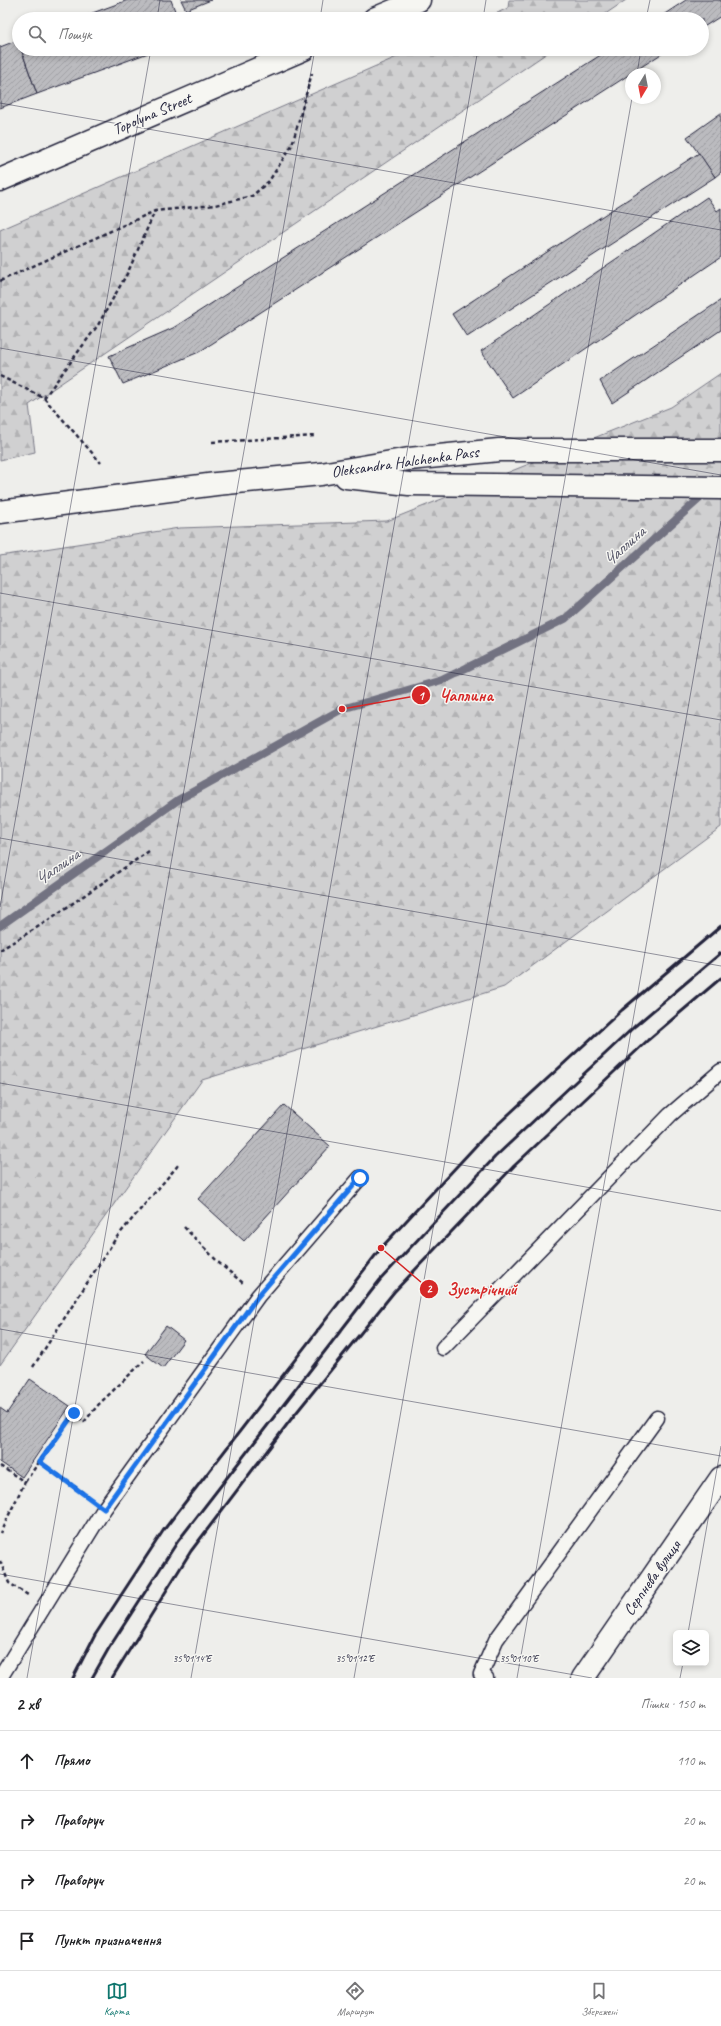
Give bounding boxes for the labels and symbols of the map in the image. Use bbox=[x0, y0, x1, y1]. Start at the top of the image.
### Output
north arrow bbox=[625, 68, 661, 104]
street label: Topolyna Street bbox=[110, 88, 196, 140]
street label: Oleksandra Halchenka Pass bbox=[330, 442, 481, 482]
water label: Чаплина bbox=[599, 520, 651, 570]
callout: Чаплина bbox=[411, 681, 501, 710]
text: Чаплина bbox=[439, 685, 495, 706]
text: 1 bbox=[418, 688, 425, 704]
water label: Чаплина bbox=[31, 843, 85, 890]
route start bbox=[351, 1169, 369, 1187]
callout: Зустрічний bbox=[419, 1274, 525, 1303]
text: Зустрічний bbox=[447, 1279, 519, 1300]
text: 2 bbox=[426, 1281, 433, 1297]
route end bbox=[65, 1404, 83, 1422]
street label: Серпнева вулиця bbox=[619, 1535, 686, 1619]
text: 35°01'14"E bbox=[173, 1652, 213, 1665]
text: 35°01'12"E bbox=[336, 1652, 376, 1665]
text: 35°01'10"E bbox=[500, 1652, 540, 1665]

